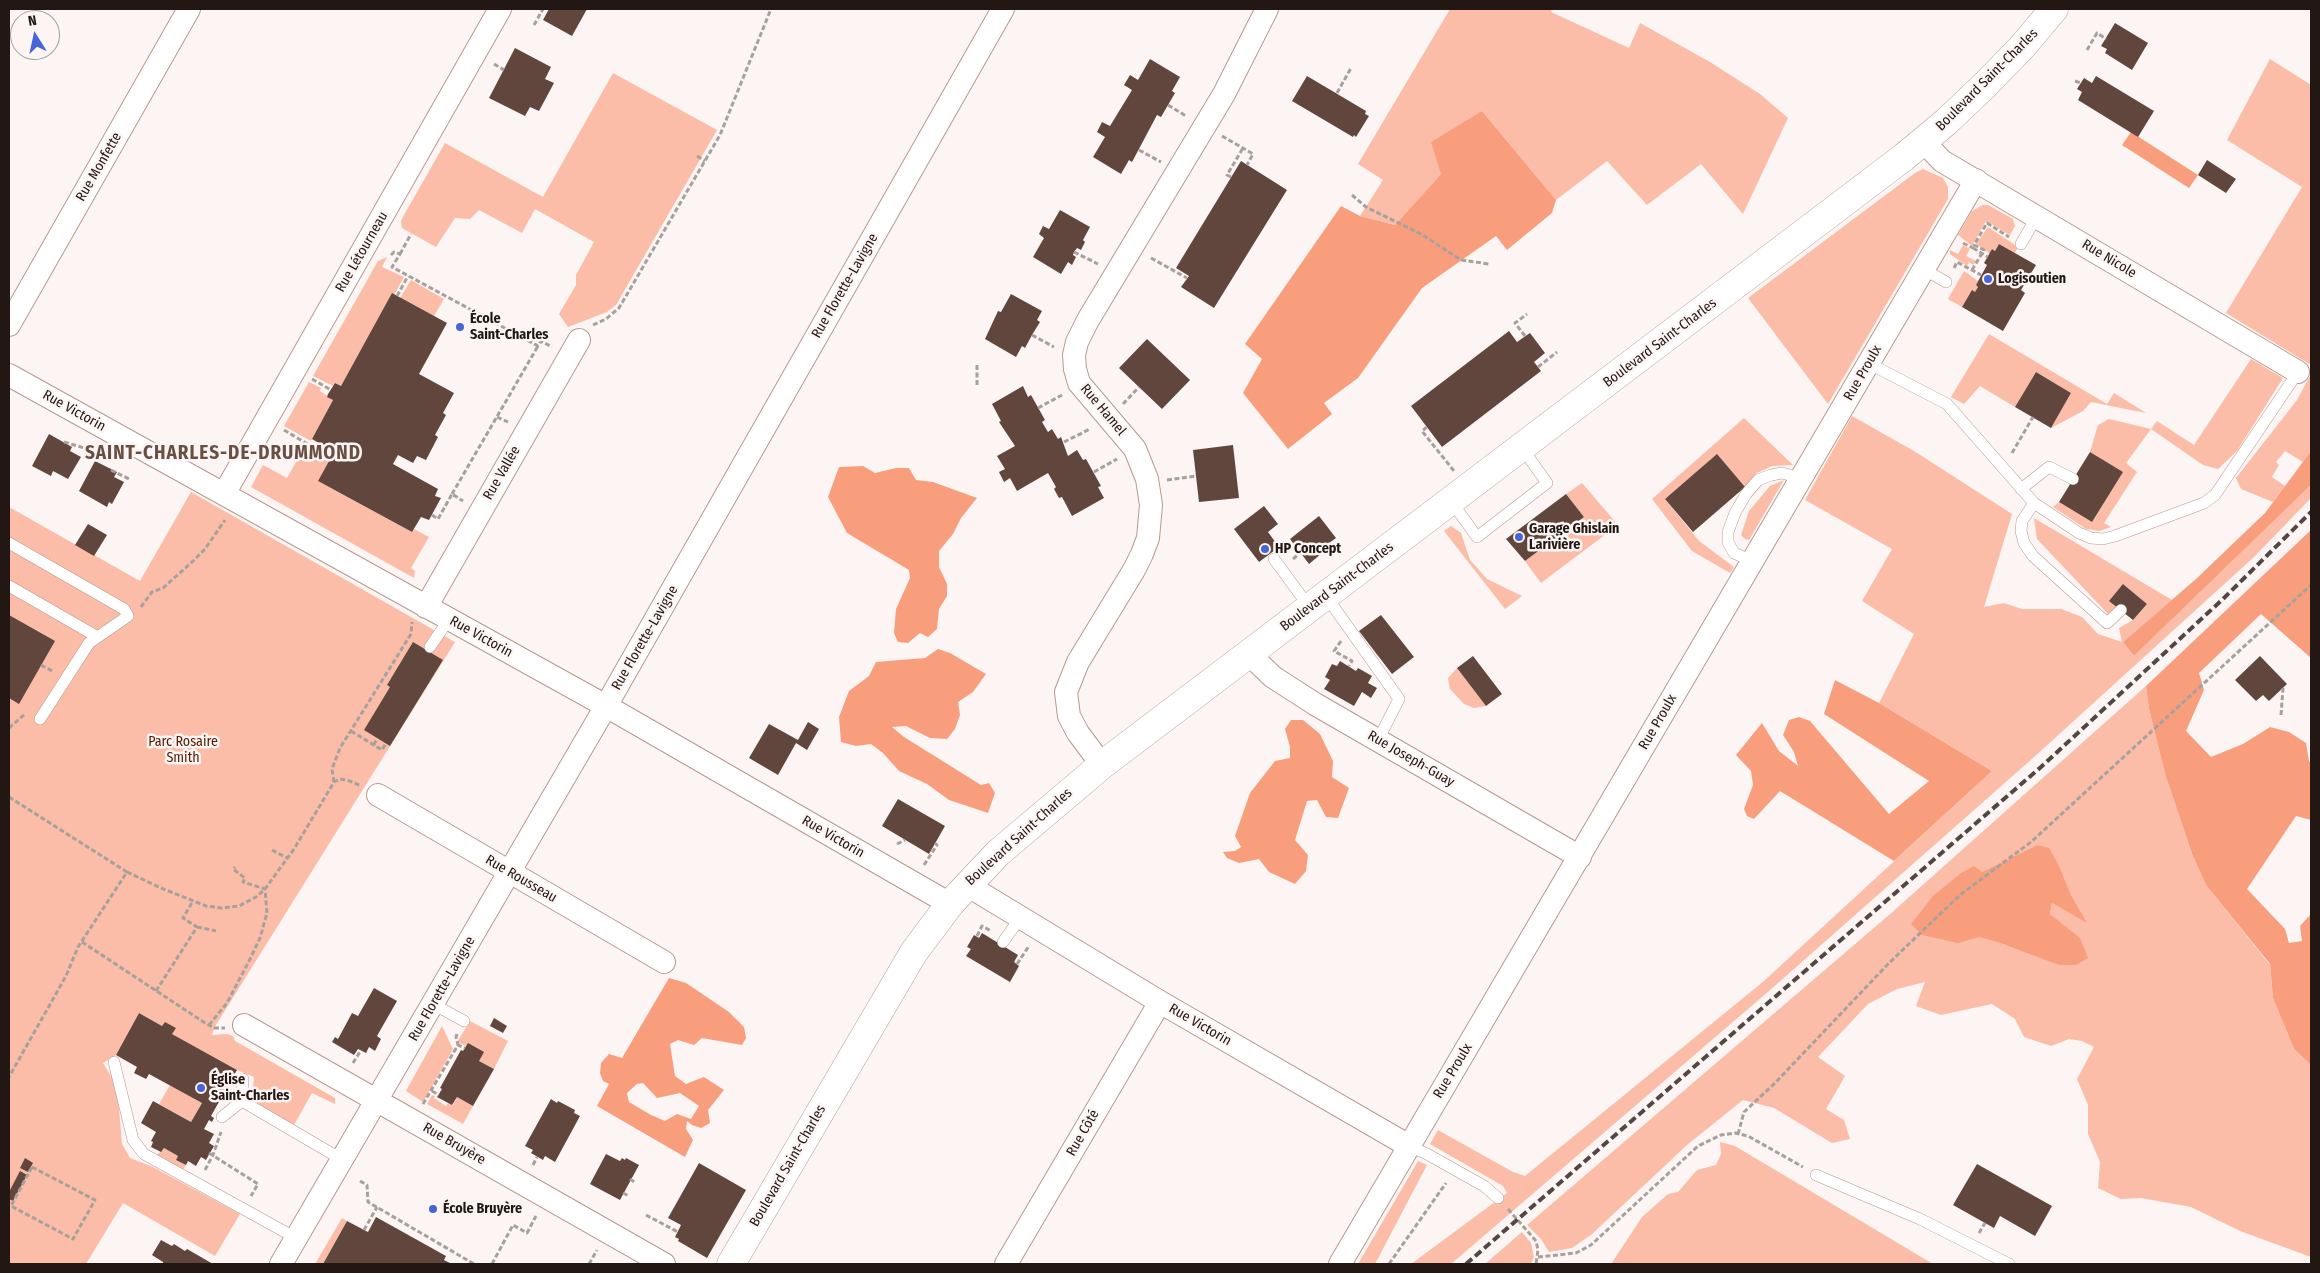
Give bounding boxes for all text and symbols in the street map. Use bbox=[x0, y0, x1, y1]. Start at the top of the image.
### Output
north arrow bbox=[10, 10, 60, 60]
text: N bbox=[27, 12, 38, 30]
street label: Boulevard Saint-Charles bbox=[1932, 25, 2042, 135]
street label: Rue Monfette bbox=[73, 130, 125, 204]
street label: Rue Létourneau bbox=[332, 209, 392, 295]
street label: Rue Florette-Lavigne bbox=[808, 231, 882, 341]
street label: Rue Nicole bbox=[2079, 236, 2139, 282]
place label: Logisoutien bbox=[1998, 271, 2066, 287]
marker: Logisoutien bbox=[1982, 273, 1994, 285]
street label: Boulevard Saint-Charles bbox=[1600, 295, 1720, 391]
place label: École Saint-Charles bbox=[470, 311, 548, 344]
marker: École Saint-Charles bbox=[454, 321, 466, 333]
street label: Rue Proulx bbox=[1840, 342, 1886, 404]
street label: Rue Hamel bbox=[1077, 381, 1129, 439]
street label: Rue Victorin bbox=[40, 387, 108, 435]
district label: SAINT-CHARLES-DE-DRUMMOND bbox=[82, 443, 364, 465]
street label: Rue Vallée bbox=[480, 443, 524, 503]
place label: Garage Ghislain Larivière bbox=[1529, 521, 1619, 554]
marker: Garage Ghislain Larivière bbox=[1513, 531, 1525, 543]
street label: Boulevard Saint-Charles bbox=[1277, 539, 1397, 635]
place label: HP Concept bbox=[1275, 541, 1341, 557]
marker: HP Concept bbox=[1259, 543, 1271, 555]
street label: Rue Florette-Lavigne bbox=[608, 583, 682, 693]
street label: Rue Victorin bbox=[447, 613, 515, 661]
street label: Rue Proulx bbox=[1635, 691, 1681, 753]
street label: Rue Joseph-Guay bbox=[1365, 727, 1457, 791]
park label: Parc Rosaire Smith bbox=[148, 734, 218, 766]
street label: Boulevard Saint-Charles bbox=[962, 785, 1076, 889]
street label: Rue Victorin bbox=[799, 812, 867, 862]
street label: Rue Rousseau bbox=[482, 852, 560, 906]
street label: Rue Florette-Lavigne bbox=[405, 934, 479, 1044]
street label: Rue Victorin bbox=[1166, 1000, 1234, 1050]
street label: Rue Proulx bbox=[1430, 1040, 1476, 1102]
place label: Église Saint-Charles bbox=[211, 1072, 289, 1104]
marker: Église Saint-Charles bbox=[195, 1082, 207, 1094]
street label: Boulevard Saint-Charles bbox=[746, 1102, 830, 1230]
street label: Rue Côté bbox=[1063, 1107, 1103, 1159]
street label: Rue Bruyère bbox=[420, 1119, 488, 1169]
place label: École Bruyère bbox=[443, 1201, 522, 1217]
marker: École Bruyère bbox=[427, 1203, 439, 1215]

